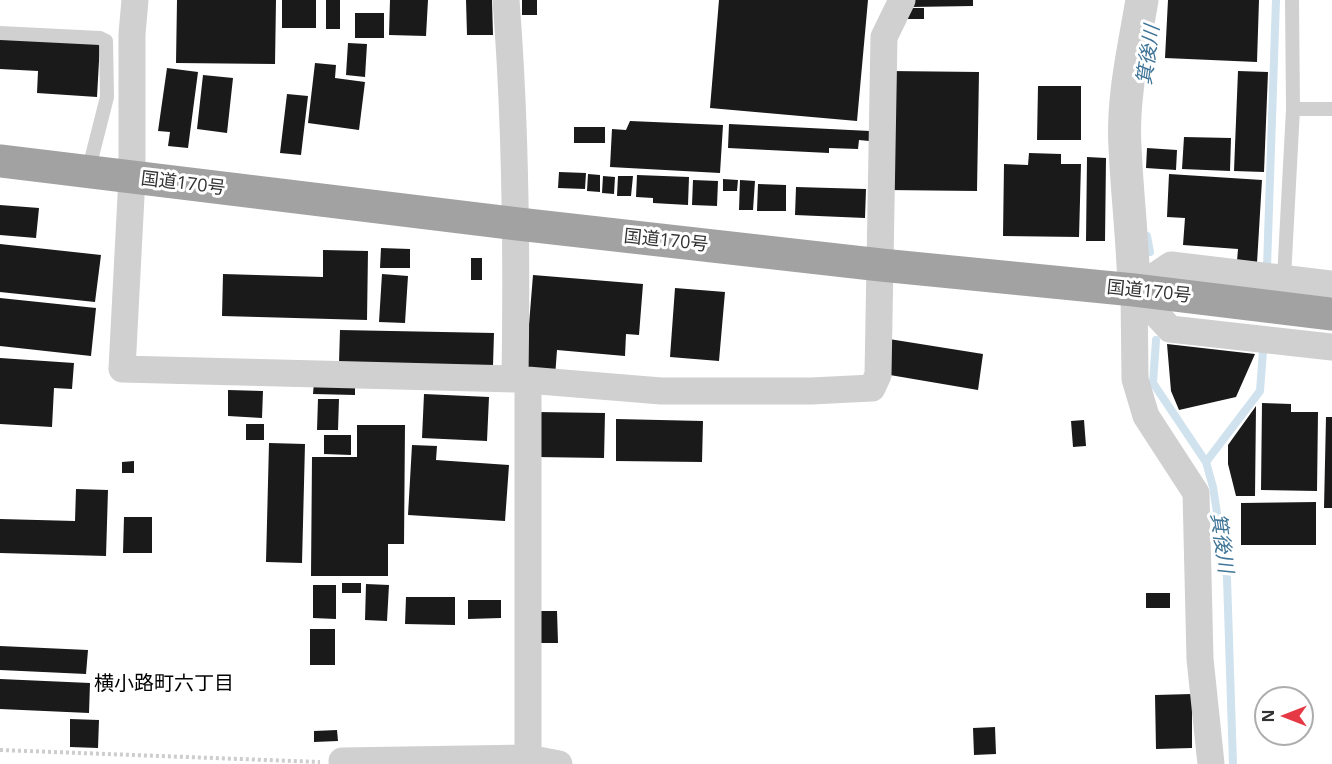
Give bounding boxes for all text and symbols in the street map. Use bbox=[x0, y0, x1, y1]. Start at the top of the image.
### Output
water label: 箕後川 bbox=[1133, 24, 1165, 86]
street label: 国道170号 bbox=[140, 168, 226, 200]
street label: 国道170号 bbox=[623, 226, 709, 256]
street label: 国道170号 bbox=[1106, 277, 1192, 307]
water label: 箕後川 bbox=[1205, 512, 1237, 574]
district label: 横小路町六丁目 bbox=[94, 672, 234, 696]
north arrow bbox=[1254, 686, 1314, 746]
text: N bbox=[1257, 710, 1279, 723]

